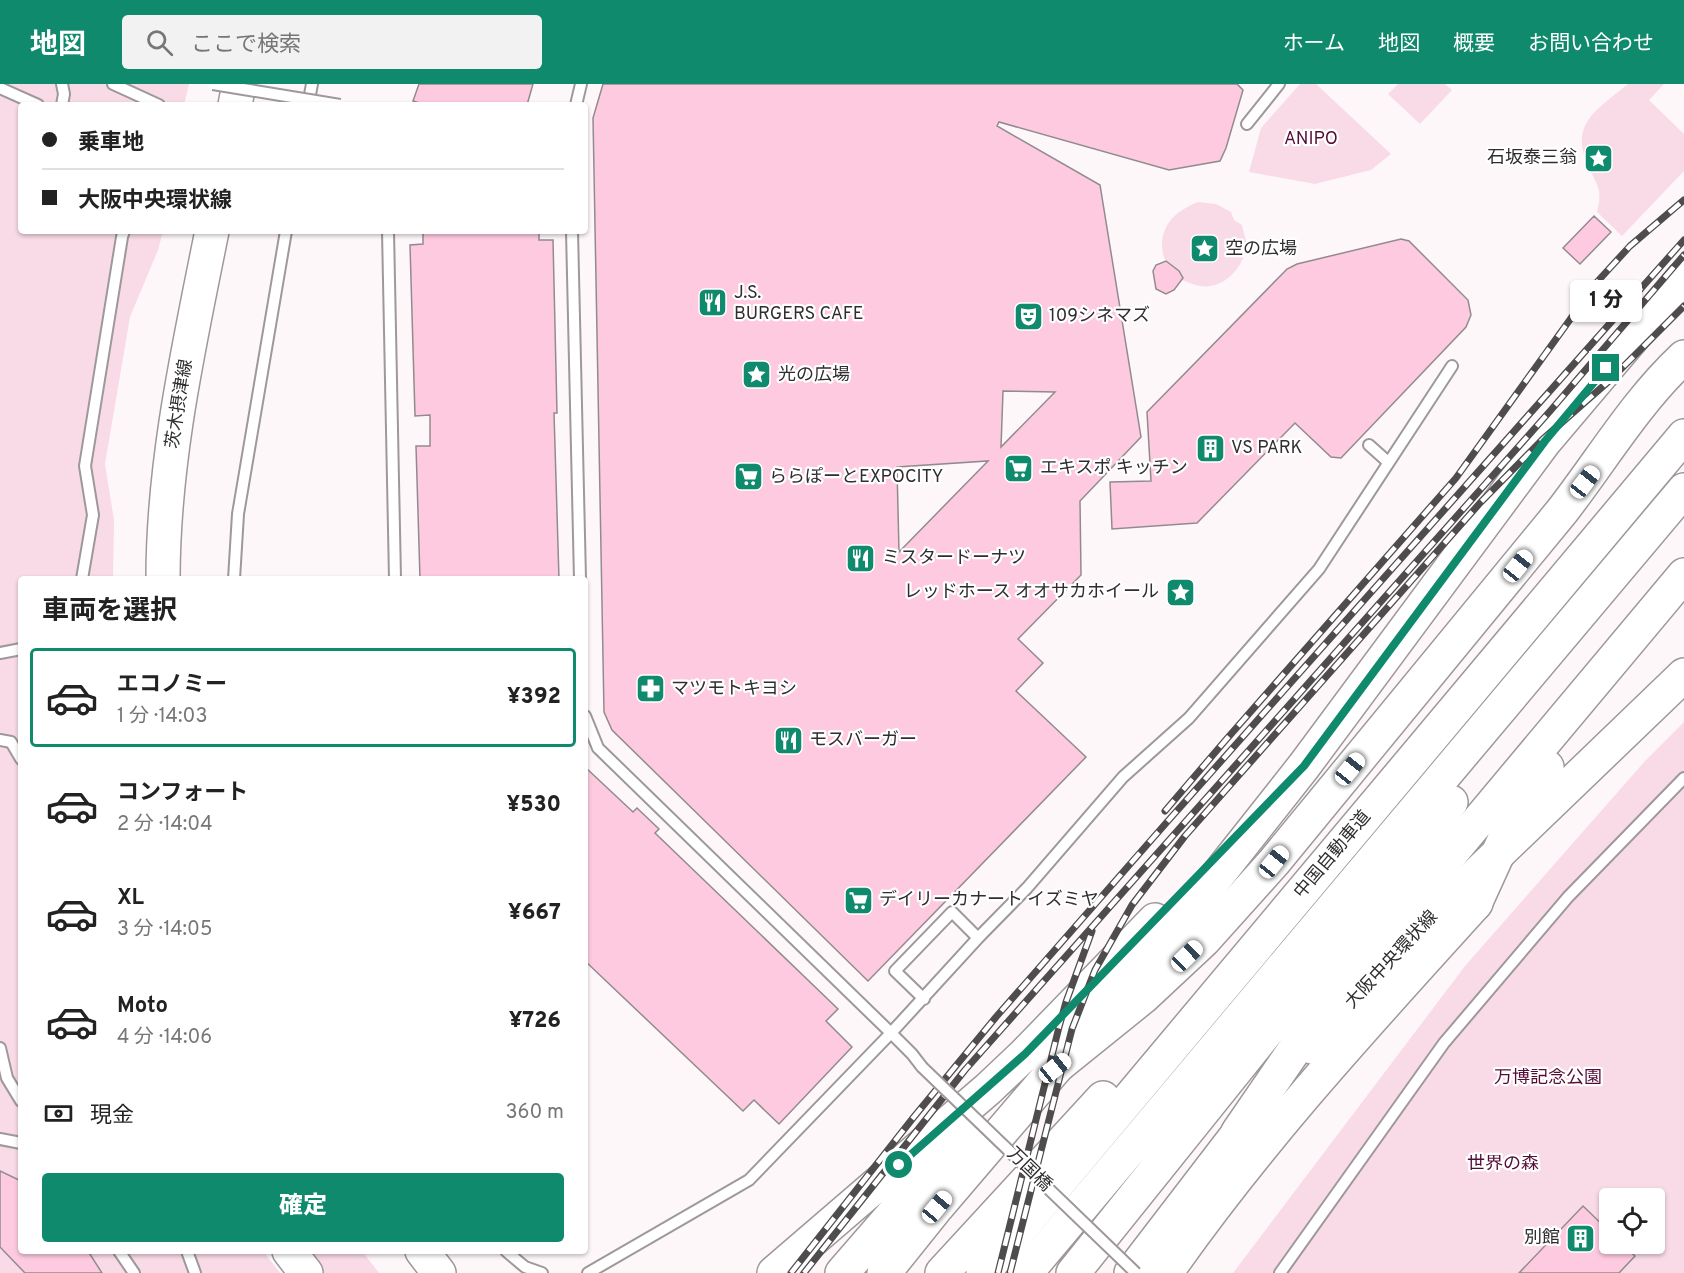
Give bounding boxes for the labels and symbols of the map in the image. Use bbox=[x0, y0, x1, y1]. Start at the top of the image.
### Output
park label: ANIPO bbox=[1284, 128, 1338, 151]
place icon: 石坂泰三翁 bbox=[1582, 142, 1614, 174]
place label: 石坂泰三翁 bbox=[1487, 147, 1577, 170]
place icon: 空の広場 bbox=[1188, 233, 1220, 265]
place label: 空の広場 bbox=[1225, 238, 1297, 261]
callout: 1 分 bbox=[1570, 281, 1642, 323]
place label: J.S. BURGERS CAFE bbox=[734, 282, 864, 326]
restaurant icon: J.S. BURGERS CAFE bbox=[697, 287, 729, 319]
theatre icon: 109シネマズ bbox=[1012, 300, 1044, 332]
place label: 109シネマズ bbox=[1049, 305, 1150, 328]
route end bbox=[1592, 354, 1619, 381]
street label: 茨木摂津線 bbox=[162, 358, 198, 450]
place icon: 光の広場 bbox=[741, 359, 773, 391]
place label: 光の広場 bbox=[778, 364, 850, 387]
building icon: VS PARK bbox=[1194, 432, 1226, 464]
place label: VS PARK bbox=[1231, 437, 1303, 460]
supermarket icon: エキスポ キッチン bbox=[1003, 452, 1035, 484]
place label: エキスポ キッチン bbox=[1040, 457, 1188, 480]
supermarket icon: ららぽーとEXPOCITY bbox=[732, 461, 764, 493]
car bbox=[1567, 462, 1603, 502]
place label: ららぽーとEXPOCITY bbox=[769, 466, 943, 489]
restaurant icon: ミスタードーナツ bbox=[845, 542, 877, 574]
car bbox=[1500, 546, 1536, 586]
place label: ミスタードーナツ bbox=[882, 547, 1026, 570]
place icon: レッドホース オオサカホイール bbox=[1164, 576, 1196, 608]
place label: レッドホース オオサカホイール bbox=[904, 581, 1159, 604]
pharmacy icon: マツモトキヨシ bbox=[634, 673, 666, 705]
place label: マツモトキヨシ bbox=[671, 678, 797, 701]
restaurant icon: モスバーガー bbox=[772, 724, 804, 756]
place label: モスバーガー bbox=[809, 729, 917, 752]
car bbox=[1332, 749, 1368, 789]
street label: 中国自動車道 bbox=[1289, 806, 1377, 904]
car bbox=[1256, 842, 1292, 882]
supermarket icon: デイリーカナート イズミヤ bbox=[842, 884, 874, 916]
place label: デイリーカナート イズミヤ bbox=[879, 889, 1099, 912]
street label: 大阪中央環状線 bbox=[1341, 906, 1443, 1014]
car bbox=[1168, 937, 1206, 975]
car bbox=[1035, 1050, 1075, 1086]
park label: 万博記念公園 bbox=[1494, 1067, 1602, 1090]
street label: 万国橋 bbox=[1002, 1143, 1056, 1197]
route start bbox=[885, 1151, 912, 1178]
park label: 世界の森 bbox=[1467, 1153, 1539, 1176]
car bbox=[919, 1187, 955, 1227]
building icon: 別館 bbox=[1565, 1222, 1597, 1254]
place label: 別館 bbox=[1524, 1227, 1560, 1250]

